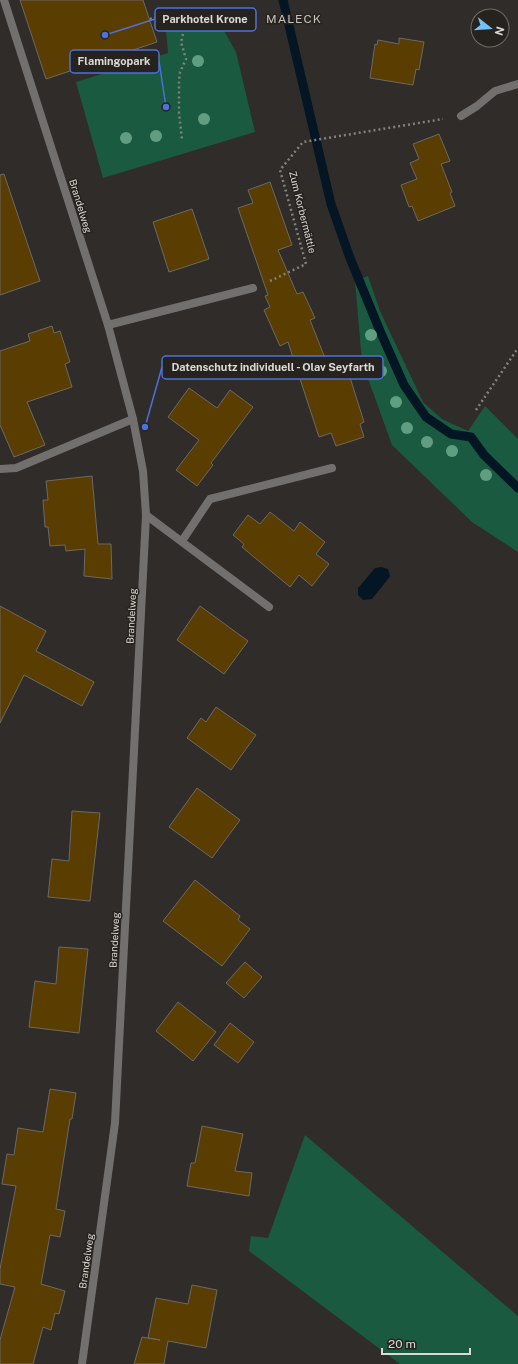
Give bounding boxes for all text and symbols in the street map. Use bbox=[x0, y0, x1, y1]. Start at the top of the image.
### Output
callout: Parkhotel Krone bbox=[155, 8, 256, 31]
north arrow bbox=[470, 8, 510, 48]
district label: MALECK bbox=[266, 12, 322, 26]
text: Parkhotel Krone bbox=[162, 13, 248, 25]
text: N bbox=[493, 25, 507, 37]
callout: Flamingopark bbox=[70, 50, 159, 73]
text: Flamingopark bbox=[78, 55, 151, 67]
street label: Zum Korbermättle bbox=[287, 170, 319, 255]
street label: Brandelweg bbox=[67, 178, 95, 234]
callout: Datenschutz individuell - Olav Seyfarth bbox=[162, 356, 383, 379]
text: Datenschutz individuell - Olav Seyfarth bbox=[171, 361, 375, 373]
street label: Brandelweg bbox=[124, 588, 138, 644]
street label: Brandelweg bbox=[107, 912, 121, 968]
street label: Brandelweg bbox=[76, 1233, 96, 1289]
scale bar bbox=[382, 1330, 470, 1356]
text: 20 m bbox=[388, 1337, 416, 1351]

